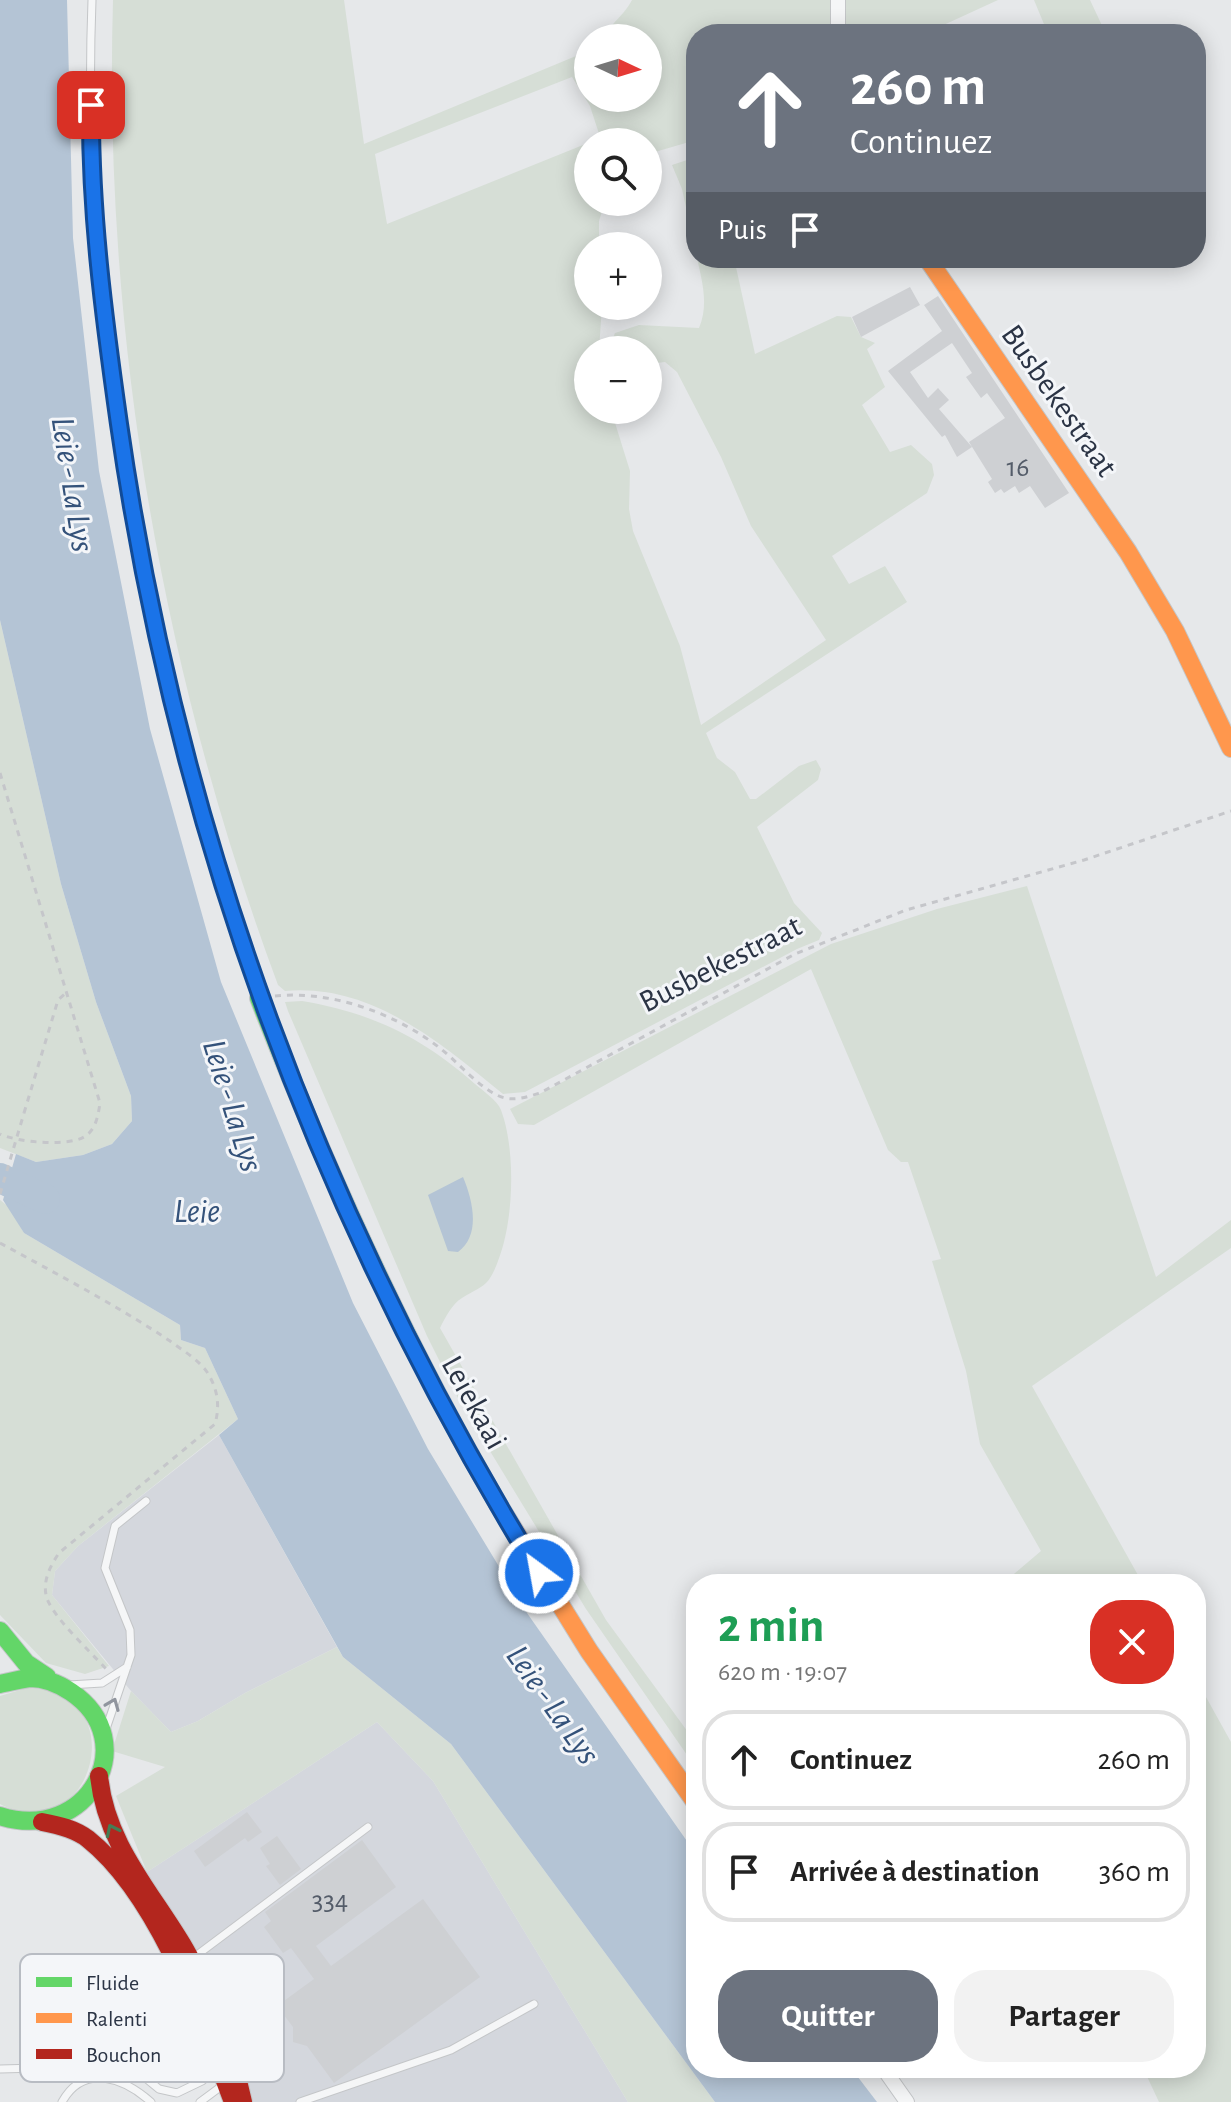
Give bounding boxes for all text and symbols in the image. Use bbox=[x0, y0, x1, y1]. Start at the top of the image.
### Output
north arrow bbox=[574, 24, 662, 112]
map controls bbox=[574, 24, 662, 424]
icon: ahead bbox=[718, 56, 822, 160]
text: 260 m bbox=[850, 59, 986, 115]
pin bbox=[57, 71, 125, 139]
icon: arrive bbox=[69, 83, 113, 127]
text: Continuez bbox=[850, 124, 992, 160]
button: search bbox=[574, 128, 662, 216]
icon: arrive bbox=[783, 208, 827, 252]
text: Puis bbox=[718, 215, 767, 245]
button: + bbox=[574, 232, 662, 320]
street label: Busbekestraat bbox=[995, 319, 1123, 482]
button: − bbox=[574, 336, 662, 424]
water label: Leie - La Lys bbox=[45, 414, 100, 554]
house number: 16 bbox=[1007, 454, 1029, 482]
street label: Busbekestraat bbox=[634, 909, 807, 1018]
water label: Leie - La Lys bbox=[196, 1036, 268, 1176]
water label: Leie bbox=[174, 1195, 220, 1229]
street label: Leiekaai bbox=[436, 1350, 513, 1455]
position arrow bbox=[497, 1531, 581, 1615]
button: close bbox=[1090, 1600, 1174, 1684]
text: 2 min bbox=[718, 1603, 825, 1651]
water label: Leie - La Lys bbox=[499, 1640, 605, 1771]
text: 620 m · 19:07 bbox=[718, 1659, 847, 1685]
one-way arrow bbox=[103, 1698, 120, 1712]
icon: ahead bbox=[722, 1738, 766, 1782]
text: Continuez bbox=[790, 1745, 912, 1775]
text: 260 m bbox=[1097, 1745, 1170, 1775]
one-way arrow bbox=[106, 1823, 121, 1838]
icon: arrive bbox=[722, 1850, 766, 1894]
text: Arrivée à destination bbox=[790, 1857, 1040, 1887]
text: 360 m bbox=[1099, 1857, 1170, 1887]
house number: 334 bbox=[312, 1887, 348, 1915]
legend bbox=[20, 1954, 284, 2082]
button: Quitter bbox=[718, 1970, 938, 2062]
button: Partager bbox=[954, 1970, 1174, 2062]
text: Fluide bbox=[86, 1972, 139, 1994]
text: Ralenti bbox=[86, 2008, 147, 2030]
text: Bouchon bbox=[86, 2044, 161, 2066]

